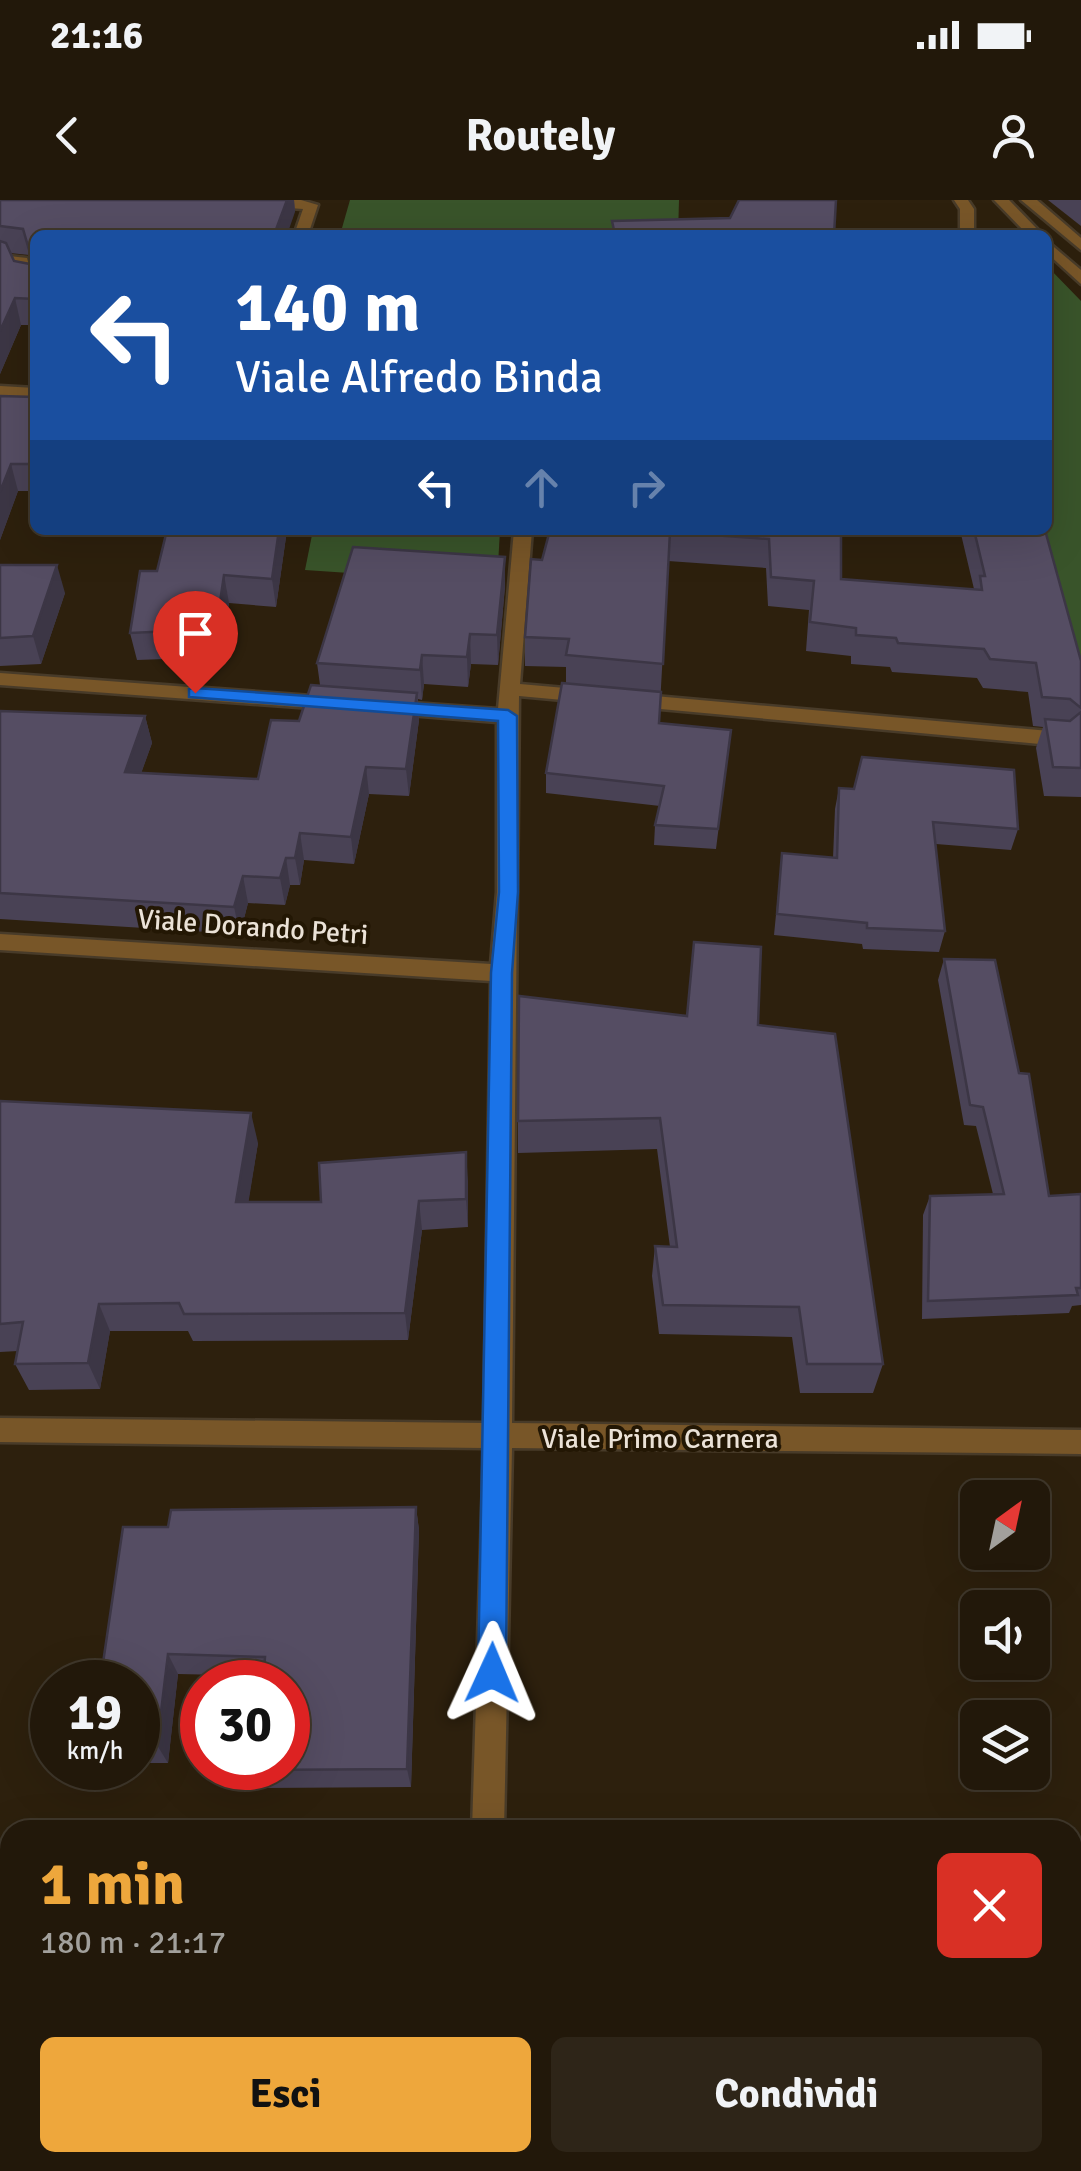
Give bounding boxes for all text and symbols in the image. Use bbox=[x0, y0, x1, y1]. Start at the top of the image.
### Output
text: 21:16 bbox=[50, 12, 143, 59]
icon: back bbox=[40, 108, 95, 163]
text: Routely bbox=[466, 108, 615, 163]
icon: person bbox=[986, 108, 1041, 163]
text: 140 m bbox=[235, 264, 420, 350]
icon: left bbox=[70, 270, 200, 400]
text: Viale Alfredo Binda bbox=[235, 350, 603, 405]
icon: left bbox=[409, 460, 464, 515]
icon: ahead bbox=[514, 460, 569, 515]
icon: right bbox=[619, 460, 674, 515]
pin bbox=[153, 591, 238, 694]
icon: arrive bbox=[168, 606, 223, 661]
street label: Viale Dorando Petri bbox=[137, 902, 369, 952]
street label: Viale Primo Carnera bbox=[541, 1422, 779, 1456]
north arrow bbox=[960, 1480, 1050, 1570]
map controls bbox=[960, 1480, 1050, 1790]
button: sound bbox=[960, 1590, 1050, 1680]
position arrow bbox=[440, 1621, 544, 1725]
speed limit sign: 30 bbox=[180, 1660, 310, 1790]
text: 19 bbox=[68, 1682, 122, 1744]
button: layers bbox=[960, 1700, 1050, 1790]
text: km/h bbox=[67, 1735, 123, 1766]
text: 1 min bbox=[40, 1848, 185, 1922]
button: close bbox=[937, 1853, 1042, 1958]
text: 180 m · 21:17 bbox=[40, 1923, 226, 1962]
button: Esci bbox=[40, 2037, 531, 2152]
button: Condividi bbox=[551, 2037, 1042, 2152]

